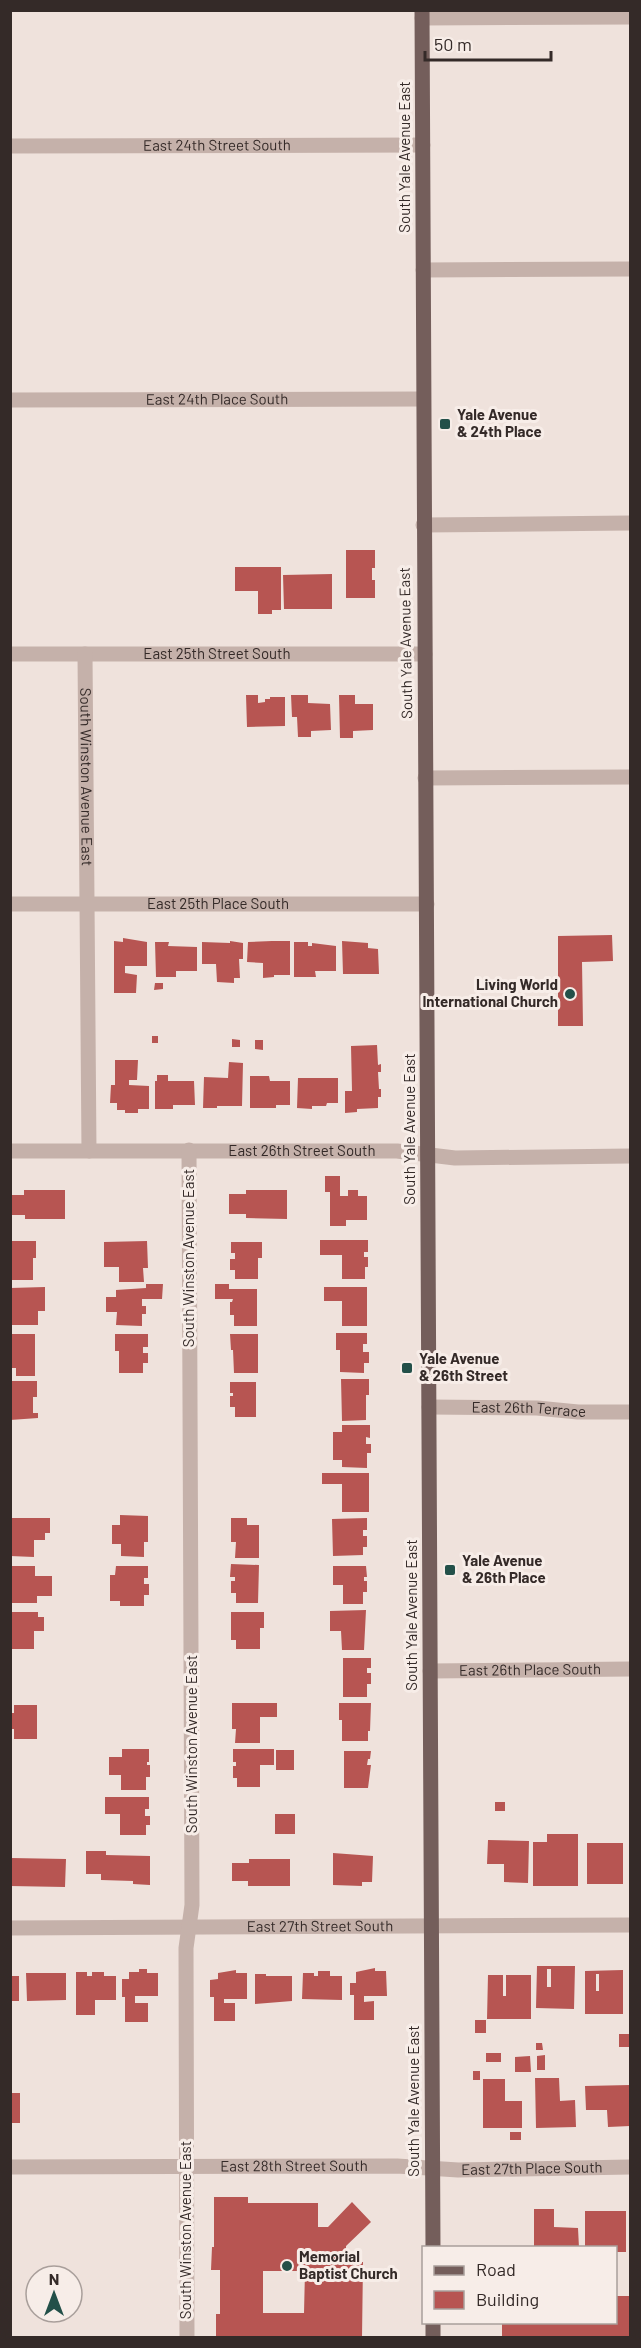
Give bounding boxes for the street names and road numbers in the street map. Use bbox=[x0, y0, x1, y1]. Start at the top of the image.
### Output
street label: South Yale Avenue East bbox=[395, 81, 413, 233]
street label: East 24th Street South bbox=[143, 135, 291, 154]
street label: East 24th Place South bbox=[146, 389, 288, 408]
street label: South Yale Avenue East bbox=[395, 567, 415, 719]
street label: East 25th Street South bbox=[143, 644, 291, 662]
street label: South Winston Avenue East bbox=[77, 688, 97, 866]
street label: East 25th Place South bbox=[147, 894, 289, 912]
street label: South Yale Avenue East bbox=[400, 1053, 418, 1205]
street label: East 26th Street South bbox=[228, 1141, 376, 1159]
street label: South Winston Avenue East bbox=[179, 1169, 197, 1347]
street label: East 26th Terrace bbox=[472, 1397, 586, 1420]
street label: South Yale Avenue East bbox=[402, 1539, 420, 1691]
street label: South Winston Avenue East bbox=[182, 1655, 200, 1833]
street label: East 26th Place South bbox=[459, 1659, 601, 1679]
street label: East 27th Street South bbox=[247, 1916, 393, 1935]
street label: South Yale Avenue East bbox=[404, 2025, 422, 2177]
street label: South Winston Avenue East bbox=[176, 2141, 194, 2319]
street label: East 28th Street South bbox=[220, 2156, 368, 2174]
street label: East 27th Place South bbox=[461, 2157, 603, 2178]

